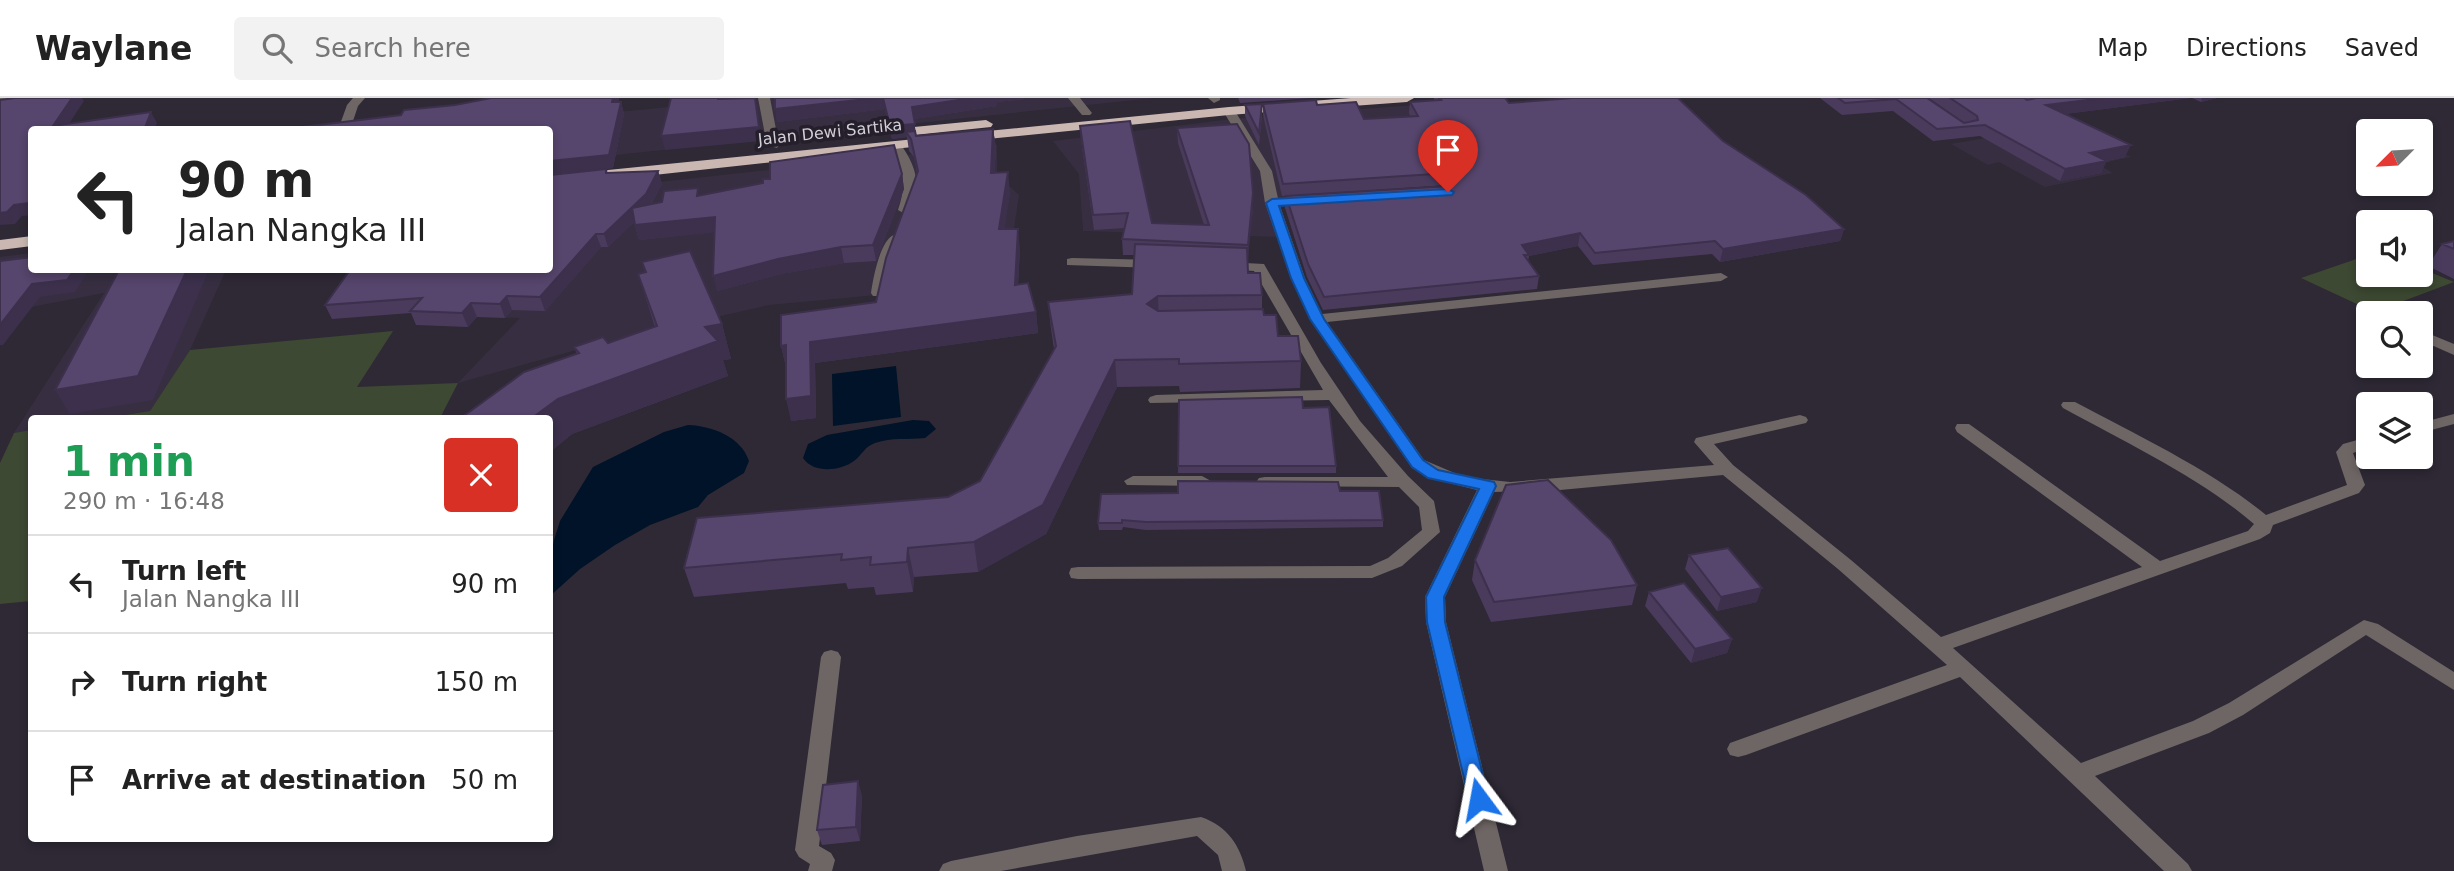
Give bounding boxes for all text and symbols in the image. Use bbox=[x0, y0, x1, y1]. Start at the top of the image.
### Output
search box bbox=[234, 17, 724, 80]
text: Waylane bbox=[35, 29, 192, 68]
icon: search bbox=[258, 29, 296, 67]
text: Search here bbox=[314, 33, 471, 63]
text: Map bbox=[2097, 34, 2148, 62]
text: Directions bbox=[2186, 34, 2307, 62]
text: Saved bbox=[2345, 34, 2419, 62]
street label: Jalan Dewi Sartika bbox=[756, 115, 903, 149]
north arrow bbox=[2356, 119, 2432, 196]
map controls bbox=[2356, 119, 2433, 469]
pin bbox=[1418, 120, 1478, 192]
icon: arrive bbox=[1429, 131, 1467, 169]
text: 90 m bbox=[178, 152, 314, 209]
icon: left bbox=[63, 154, 154, 245]
button: sound bbox=[2356, 210, 2433, 287]
text: Jalan Nangka III bbox=[178, 211, 426, 249]
button: search bbox=[2356, 301, 2433, 378]
button: layers bbox=[2356, 392, 2433, 469]
text: 1 min bbox=[63, 437, 195, 486]
button: close bbox=[444, 438, 518, 512]
text: 290 m · 16:48 bbox=[63, 488, 225, 514]
text: Turn left bbox=[122, 556, 246, 586]
icon: left bbox=[63, 565, 101, 603]
text: 90 m bbox=[451, 569, 518, 599]
text: Jalan Nangka III bbox=[122, 586, 300, 612]
icon: right bbox=[63, 663, 101, 701]
text: Turn right bbox=[122, 667, 267, 697]
text: 150 m bbox=[435, 667, 518, 697]
icon: arrive bbox=[63, 761, 101, 799]
position arrow bbox=[1442, 762, 1516, 836]
text: Arrive at destination bbox=[122, 765, 426, 795]
text: 50 m bbox=[451, 765, 518, 795]

